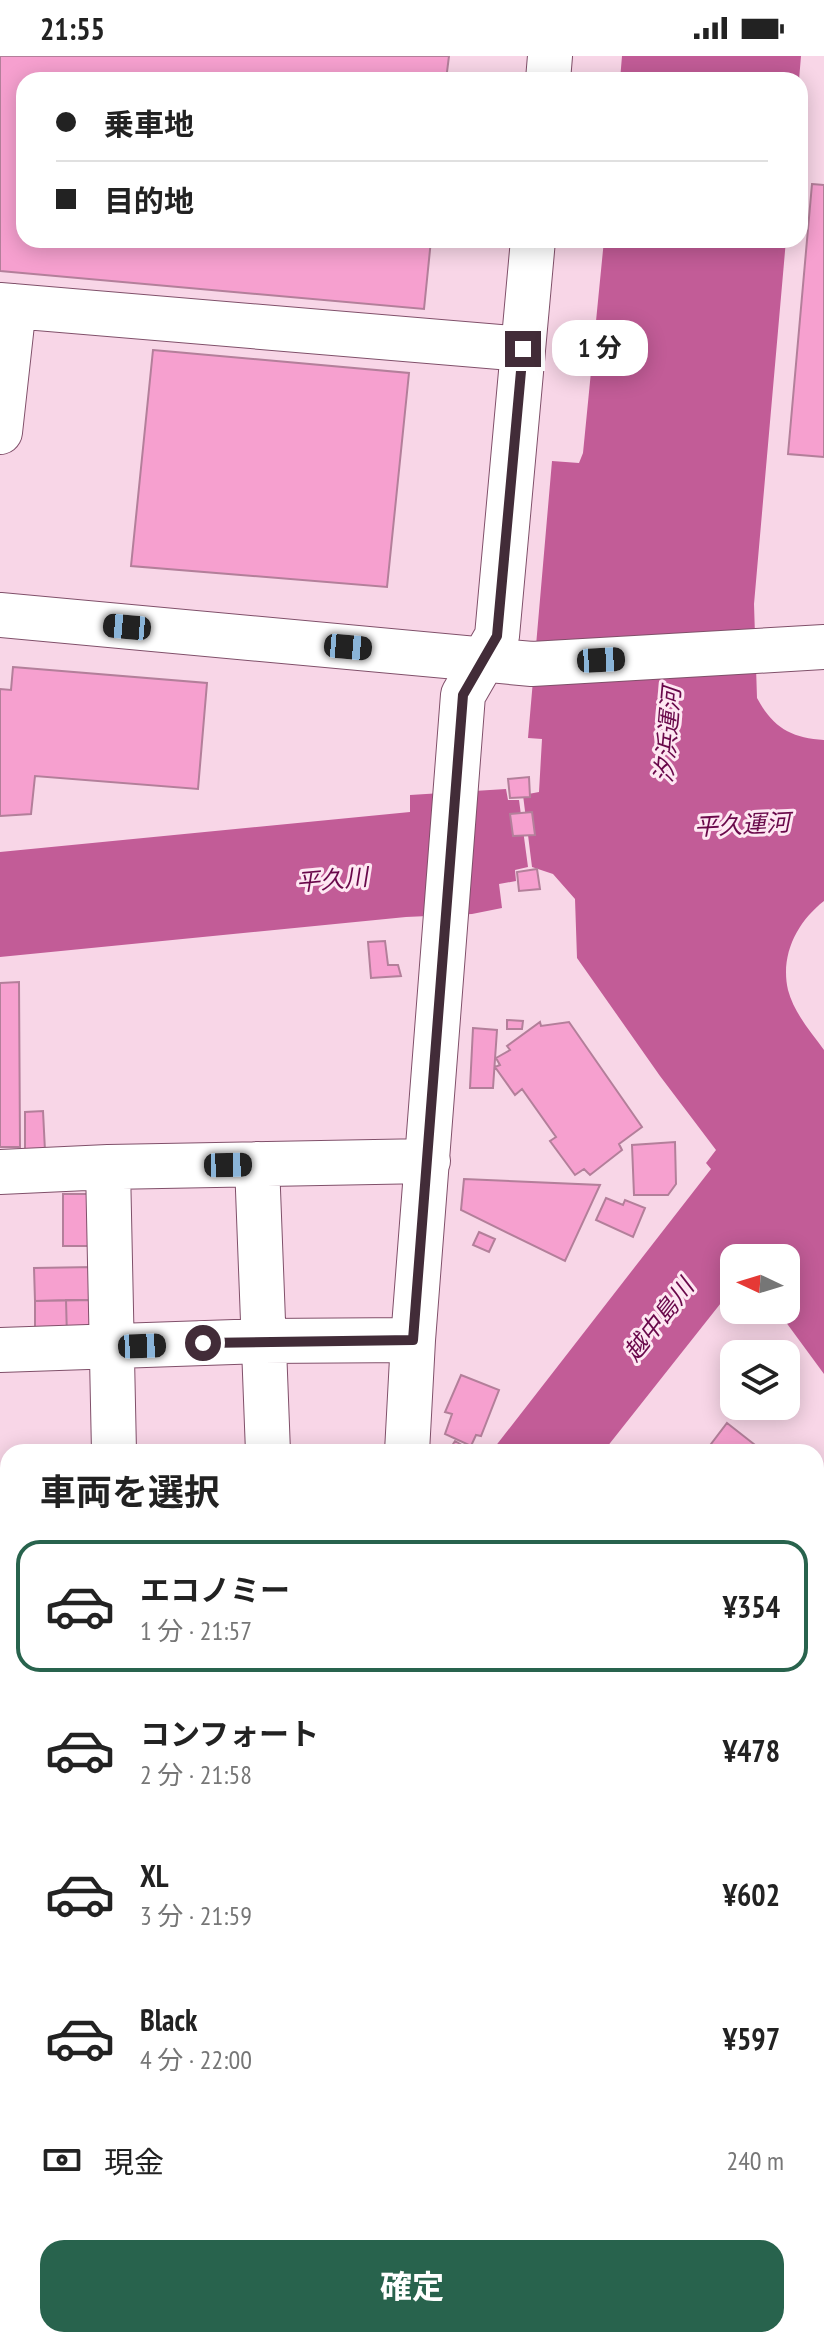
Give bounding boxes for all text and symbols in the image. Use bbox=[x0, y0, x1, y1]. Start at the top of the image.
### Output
text: 21:55 bbox=[40, 9, 105, 48]
text: 乗車地 bbox=[104, 104, 194, 143]
text: 目的地 bbox=[104, 181, 194, 220]
callout: 1 分 bbox=[551, 321, 647, 377]
route end bbox=[505, 331, 541, 367]
text: 1 分 bbox=[578, 331, 622, 364]
car bbox=[102, 613, 152, 641]
car bbox=[323, 633, 373, 661]
car bbox=[576, 647, 626, 673]
water label: 汐浜運河 bbox=[648, 682, 687, 784]
water label: 平久運河 bbox=[693, 806, 795, 842]
water label: 平久川 bbox=[295, 861, 372, 898]
car bbox=[204, 1153, 252, 1177]
north arrow bbox=[720, 1244, 800, 1324]
map controls bbox=[720, 1244, 800, 1420]
water label: 越中島川 bbox=[617, 1270, 702, 1367]
route start bbox=[185, 1325, 221, 1361]
car bbox=[118, 1333, 166, 1359]
button: layers bbox=[720, 1340, 800, 1420]
text: 車両を選択 bbox=[40, 1468, 220, 1515]
icon: car bbox=[44, 1570, 116, 1642]
text: エコノミー bbox=[140, 1570, 290, 1609]
text: ¥354 bbox=[723, 1587, 780, 1626]
text: 1 分 · 21:57 bbox=[140, 1614, 252, 1647]
icon: car bbox=[44, 1714, 116, 1786]
text: コンフォート bbox=[140, 1714, 319, 1753]
text: ¥478 bbox=[723, 1731, 780, 1770]
text: 2 分 · 21:58 bbox=[140, 1758, 252, 1791]
text: XL bbox=[140, 1856, 169, 1895]
icon: car bbox=[44, 1858, 116, 1930]
text: ¥602 bbox=[723, 1875, 780, 1914]
text: 3 分 · 21:59 bbox=[140, 1899, 252, 1932]
text: Black bbox=[140, 2000, 197, 2039]
icon: car bbox=[44, 2002, 116, 2074]
text: ¥597 bbox=[723, 2019, 780, 2058]
text: 4 分 · 22:00 bbox=[140, 2043, 252, 2076]
icon: cash bbox=[40, 2138, 84, 2182]
text: 現金 bbox=[104, 2142, 164, 2181]
text: 240 m bbox=[726, 2144, 784, 2177]
button: 確定 bbox=[40, 2240, 784, 2332]

